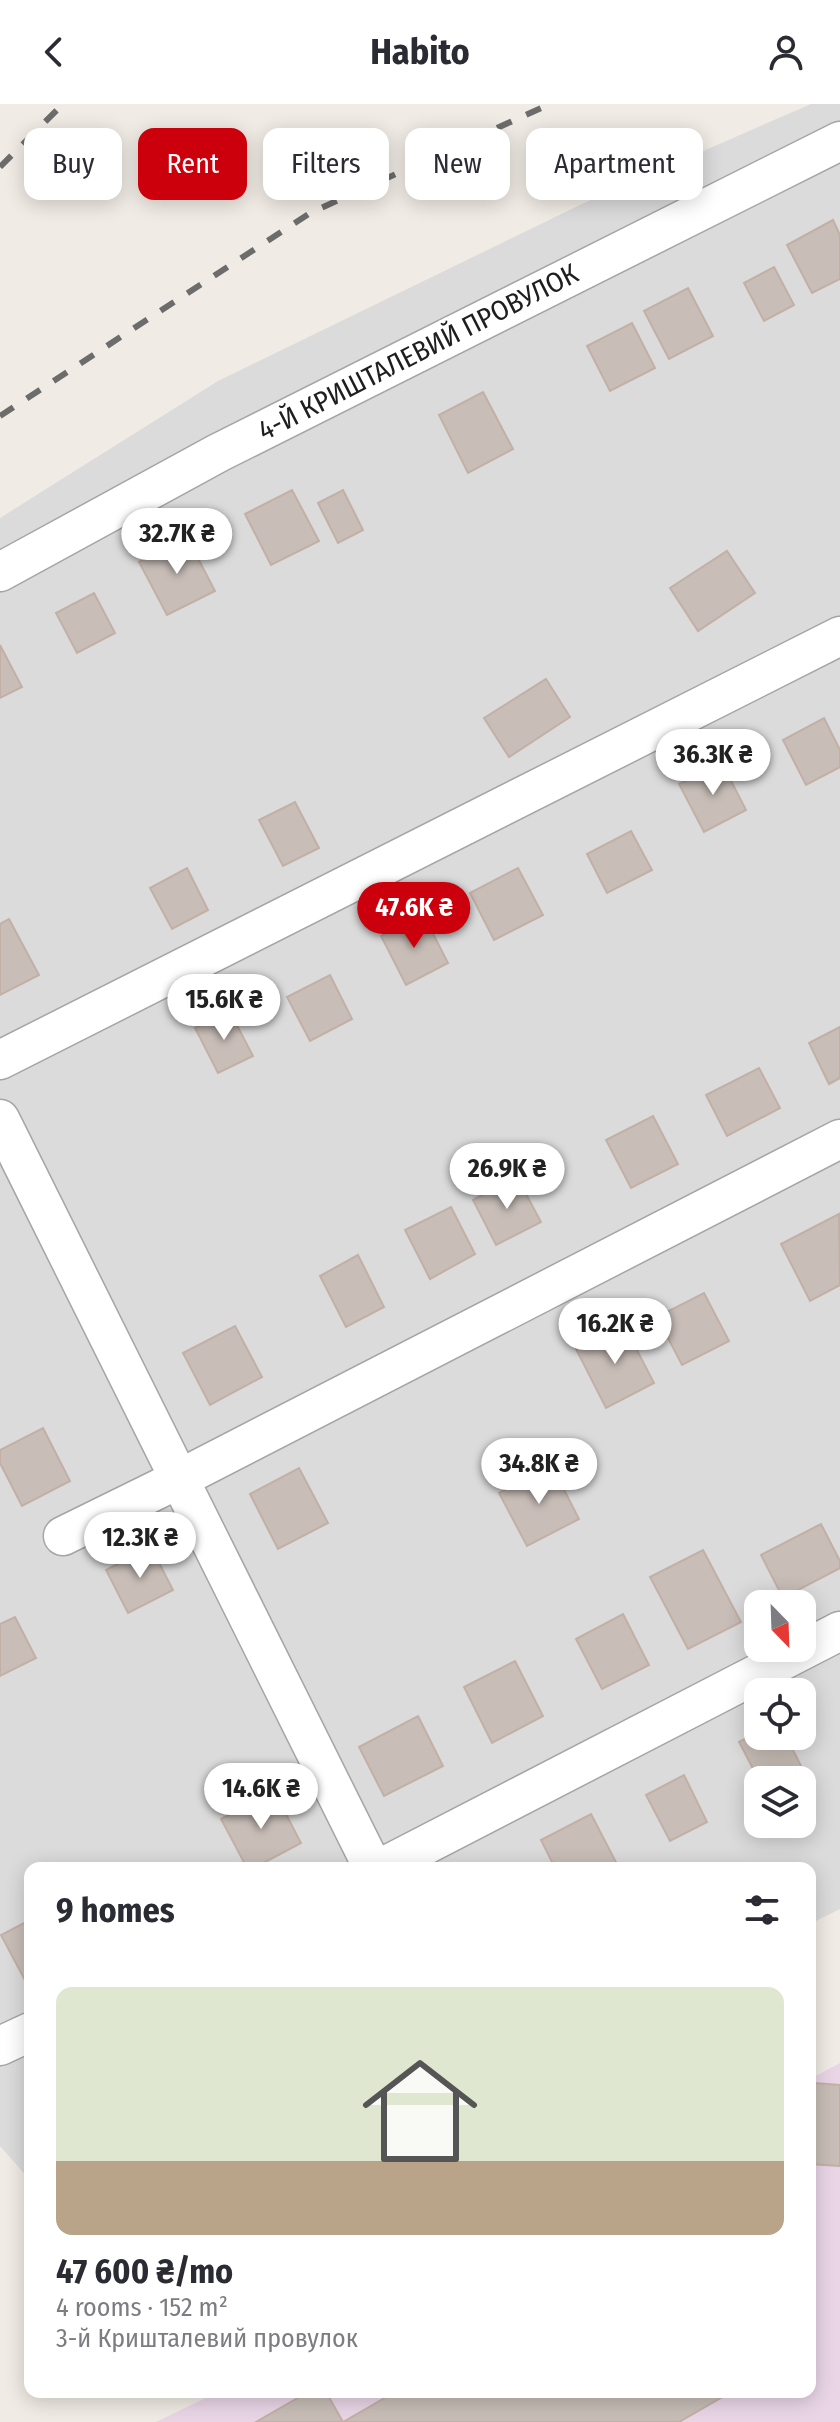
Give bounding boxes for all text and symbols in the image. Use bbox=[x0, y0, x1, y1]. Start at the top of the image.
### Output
icon: back bbox=[32, 30, 76, 74]
text: Habito bbox=[370, 30, 470, 74]
icon: person bbox=[764, 30, 808, 74]
chip: Buy bbox=[24, 128, 122, 200]
chip: Rent bbox=[138, 128, 247, 200]
chip: Filters bbox=[263, 128, 389, 200]
chip: New bbox=[405, 128, 510, 200]
chip: Apartment bbox=[526, 128, 703, 200]
street label: 4-Й КРИШТАЛЕВИЙ ПРОВУЛОК bbox=[252, 257, 584, 447]
pin: 32.7K ₴ bbox=[103, 508, 251, 576]
text: 32.7K ₴ bbox=[139, 518, 215, 549]
pin: 36.3K ₴ bbox=[639, 729, 787, 797]
text: 36.3K ₴ bbox=[674, 739, 752, 770]
pin: 47.6K ₴ bbox=[340, 882, 488, 950]
text: 47.6K ₴ bbox=[375, 892, 453, 923]
pin: 15.6K ₴ bbox=[150, 974, 298, 1042]
text: 15.6K ₴ bbox=[185, 984, 263, 1015]
pin: 26.9K ₴ bbox=[433, 1143, 581, 1211]
text: 26.9K ₴ bbox=[468, 1153, 546, 1184]
pin: 16.2K ₴ bbox=[541, 1298, 689, 1366]
text: 16.2K ₴ bbox=[577, 1308, 653, 1339]
pin: 34.8K ₴ bbox=[465, 1438, 613, 1506]
text: 34.8K ₴ bbox=[499, 1448, 579, 1479]
pin: 12.3K ₴ bbox=[66, 1512, 214, 1580]
text: 12.3K ₴ bbox=[102, 1522, 178, 1553]
north arrow bbox=[744, 1590, 816, 1662]
map controls bbox=[744, 1590, 816, 1838]
button: locate bbox=[744, 1678, 816, 1750]
pin: 14.6K ₴ bbox=[187, 1763, 335, 1831]
button: layers bbox=[744, 1766, 816, 1838]
text: 14.6K ₴ bbox=[222, 1773, 300, 1804]
icon: filters bbox=[740, 1888, 784, 1932]
text: 9 homes bbox=[56, 1890, 175, 1931]
icon: home bbox=[348, 2039, 492, 2183]
text: 47 600 ₴/mo bbox=[56, 2251, 233, 2292]
text: 4 rooms · 152 m² bbox=[56, 2292, 228, 2323]
text: 3-й Кришталевий провулок bbox=[56, 2323, 358, 2354]

